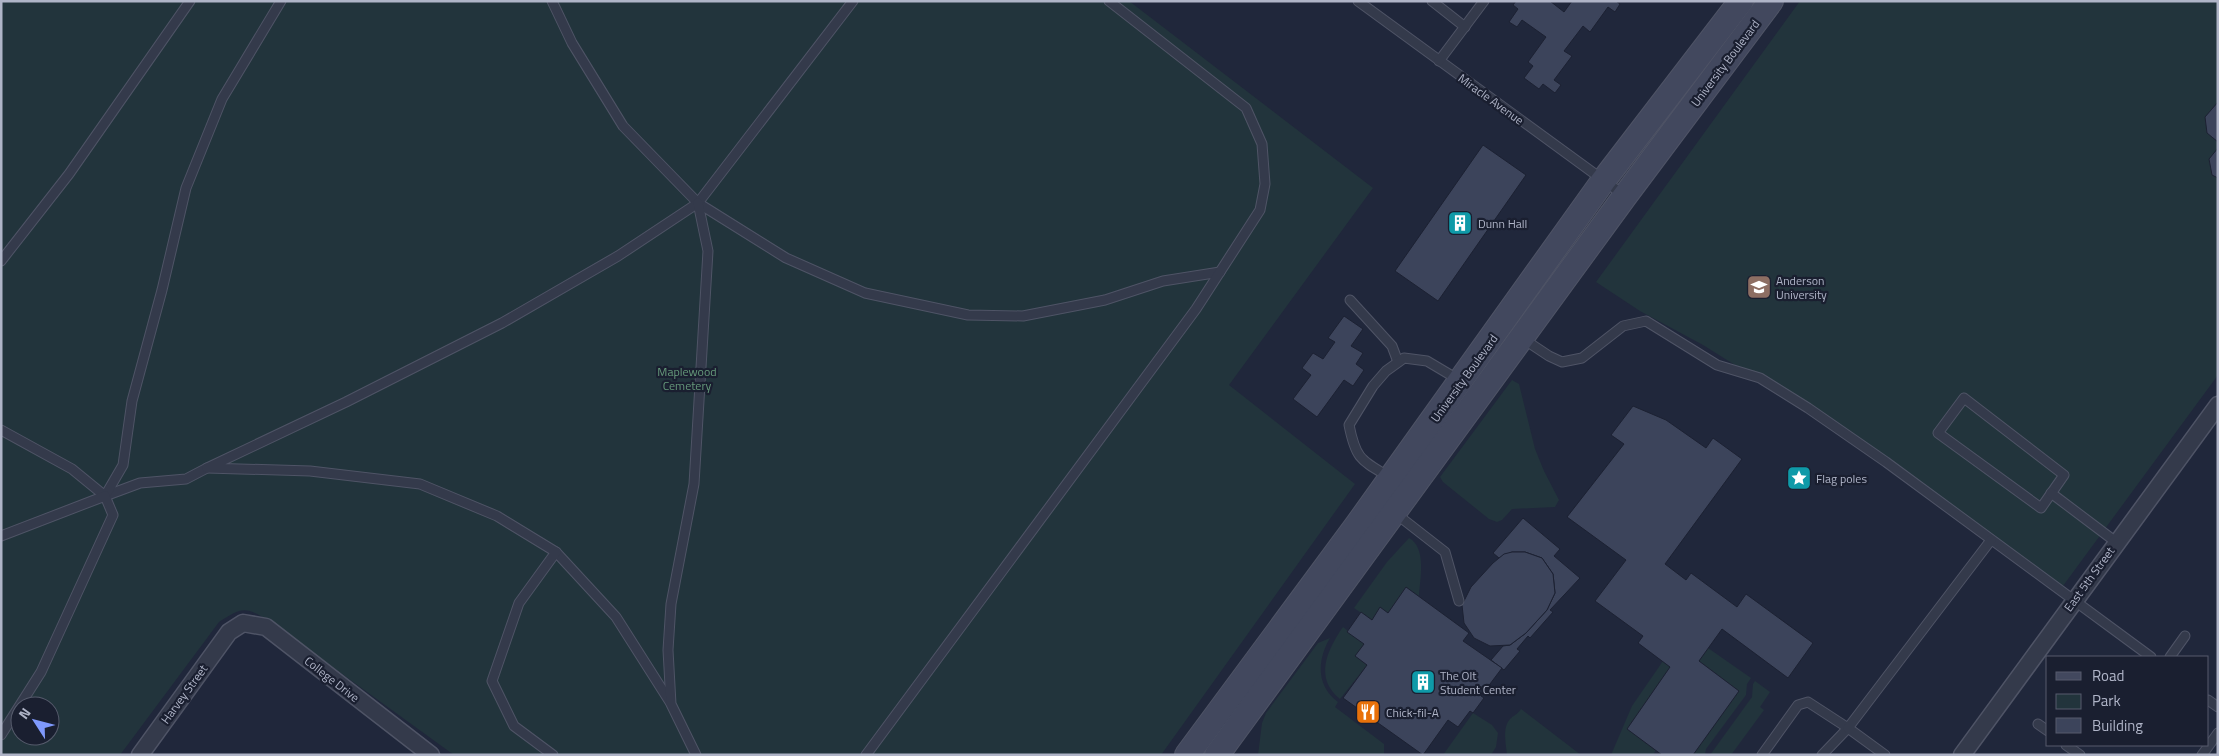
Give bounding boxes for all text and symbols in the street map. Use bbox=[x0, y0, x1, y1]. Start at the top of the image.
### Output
street label: University Boulevard bbox=[1686, 16, 1764, 110]
street label: Miracle Avenue bbox=[1454, 69, 1528, 129]
building icon: Dunn Hall bbox=[1447, 210, 1473, 236]
place label: Dunn Hall bbox=[1478, 214, 1527, 233]
place label: Anderson University bbox=[1776, 271, 1827, 304]
school or university icon: Anderson University bbox=[1746, 274, 1772, 300]
street label: University Boulevard bbox=[1426, 330, 1502, 426]
park label: Maplewood Cemetery bbox=[657, 362, 717, 395]
place icon: Flag poles bbox=[1786, 465, 1812, 491]
place label: Flag poles bbox=[1816, 469, 1867, 488]
street label: East 5th Street bbox=[2059, 542, 2119, 615]
street label: College Drive bbox=[300, 651, 364, 707]
legend bbox=[2046, 656, 2209, 746]
street label: Harvey Street bbox=[156, 660, 212, 728]
text: Road bbox=[2092, 664, 2124, 687]
place label: The Olt Student Center bbox=[1440, 666, 1516, 699]
building icon: The Olt Student Center bbox=[1410, 669, 1436, 695]
text: Park bbox=[2092, 689, 2121, 712]
north arrow bbox=[10, 696, 60, 746]
restaurant icon: Chick-fil-A bbox=[1355, 699, 1381, 725]
text: N bbox=[13, 703, 35, 723]
place label: Chick-fil-A bbox=[1386, 703, 1439, 722]
text: Building bbox=[2092, 714, 2143, 737]

